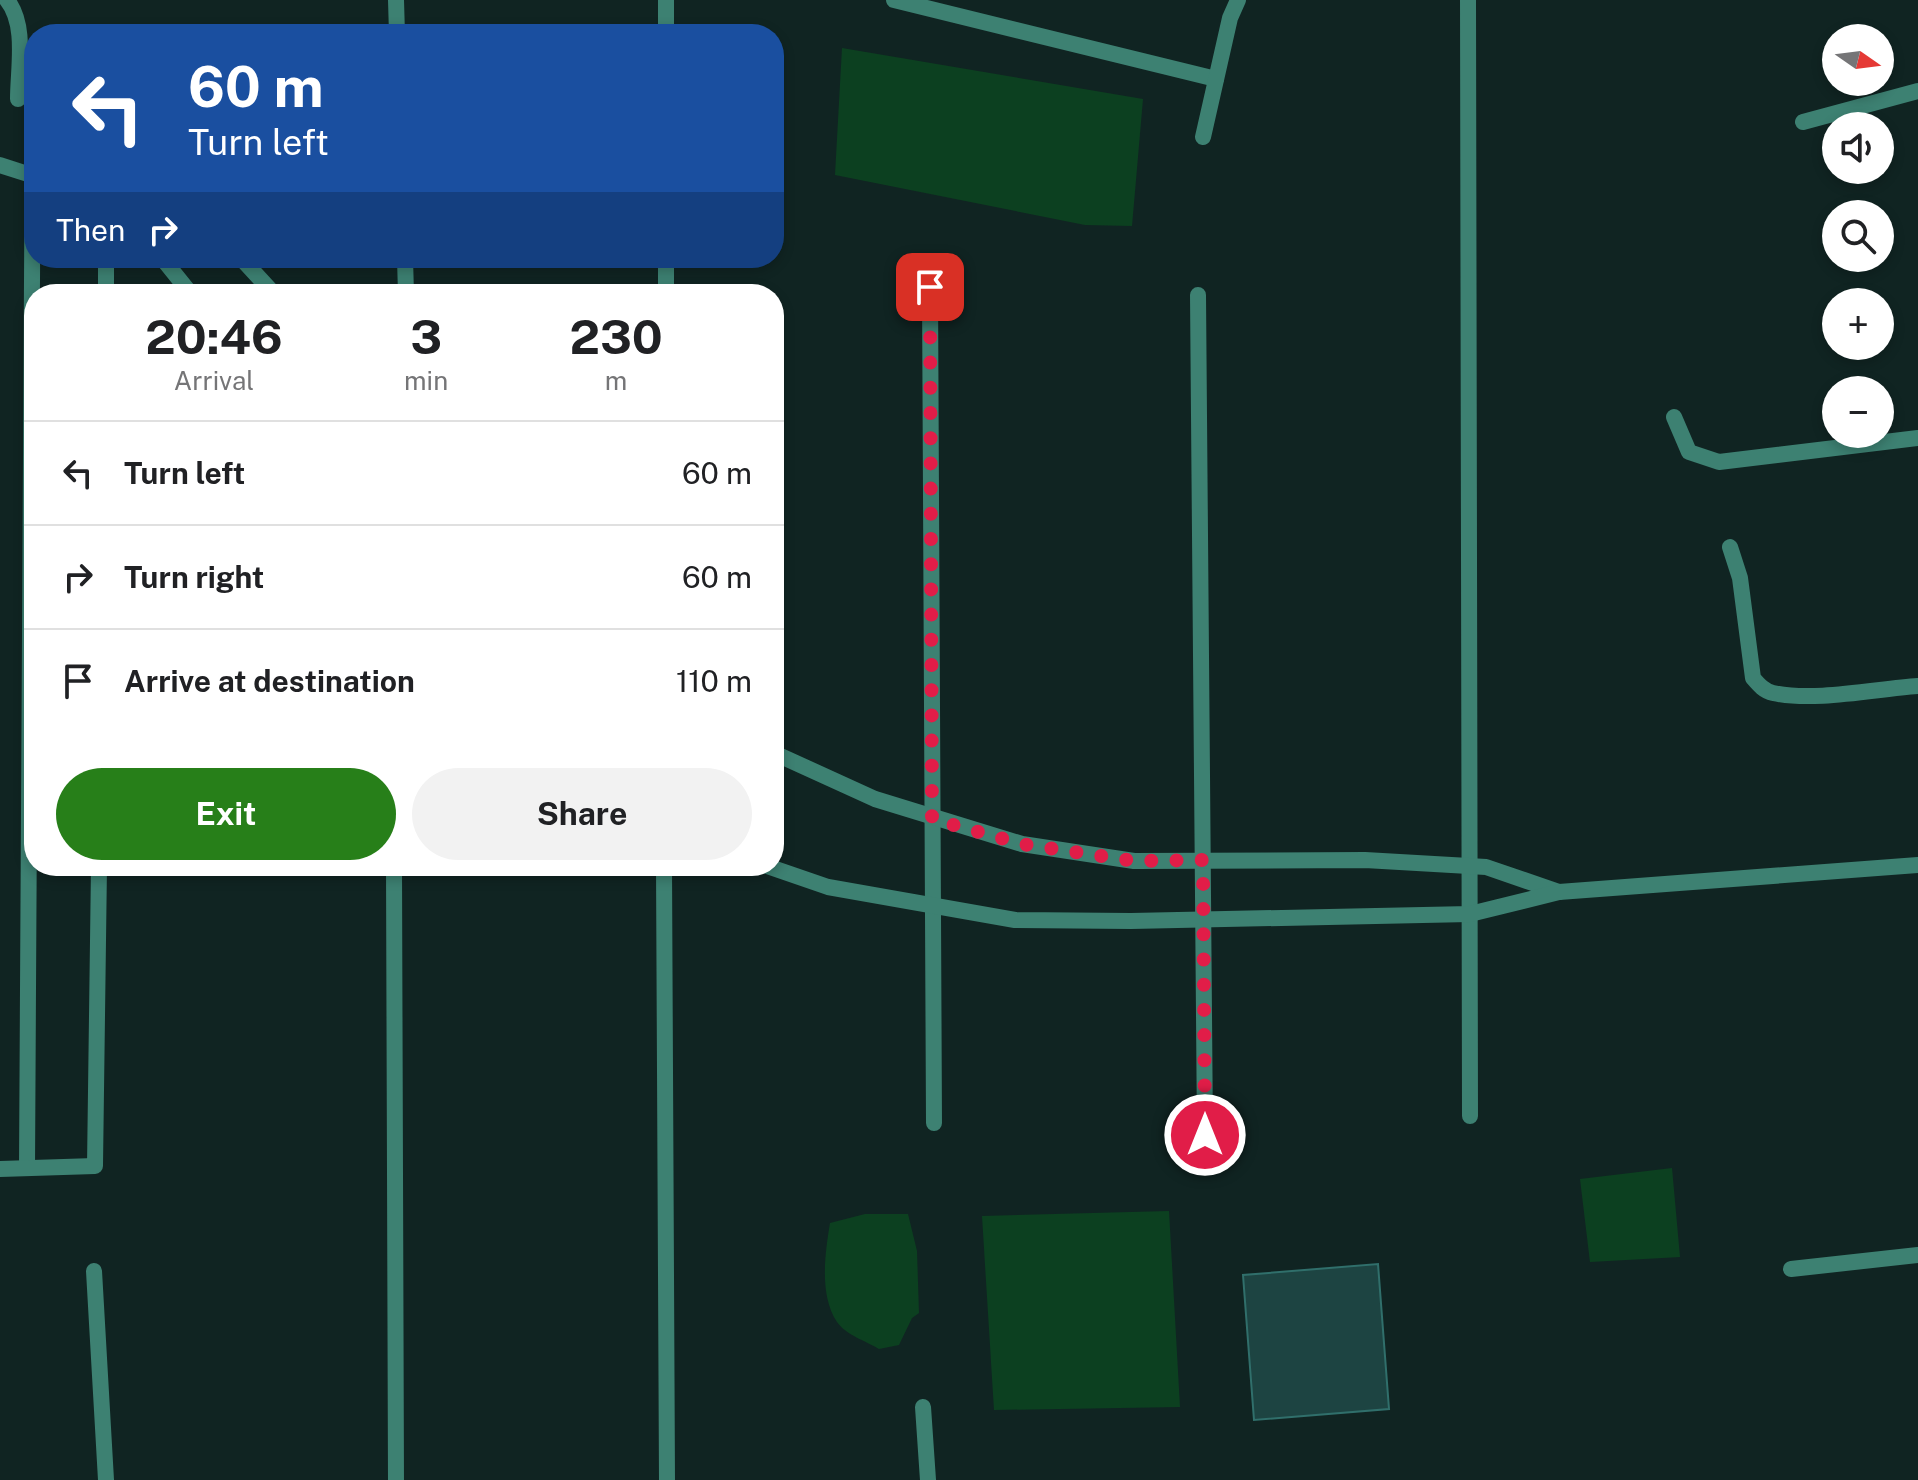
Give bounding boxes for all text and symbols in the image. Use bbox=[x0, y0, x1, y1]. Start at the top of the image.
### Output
north arrow bbox=[1822, 24, 1894, 96]
map controls bbox=[1822, 24, 1894, 448]
text: 60 m bbox=[188, 54, 324, 120]
icon: left bbox=[56, 56, 160, 160]
button: sound bbox=[1822, 112, 1894, 184]
text: Turn left bbox=[188, 121, 329, 163]
button: search bbox=[1822, 200, 1894, 272]
icon: right bbox=[141, 208, 185, 252]
text: Then bbox=[56, 212, 125, 248]
pin bbox=[896, 253, 964, 321]
icon: arrive bbox=[908, 265, 952, 309]
button: + bbox=[1822, 288, 1894, 360]
text: 20:46 bbox=[145, 308, 283, 365]
text: 3 bbox=[410, 308, 442, 365]
text: 230 bbox=[569, 308, 663, 365]
text: Arrival bbox=[174, 365, 254, 396]
text: min bbox=[404, 365, 448, 396]
text: m bbox=[605, 365, 627, 396]
button: − bbox=[1822, 376, 1894, 448]
icon: left bbox=[56, 451, 100, 495]
text: Turn left bbox=[124, 455, 245, 491]
text: 60 m bbox=[682, 455, 752, 491]
icon: right bbox=[56, 555, 100, 599]
text: Turn right bbox=[124, 559, 264, 595]
text: 60 m bbox=[682, 559, 752, 595]
icon: arrive bbox=[56, 659, 100, 703]
text: Arrive at destination bbox=[124, 663, 415, 699]
text: 110 m bbox=[676, 663, 752, 699]
button: Exit bbox=[56, 768, 396, 860]
button: Share bbox=[412, 768, 752, 860]
position arrow bbox=[1163, 1093, 1247, 1177]

